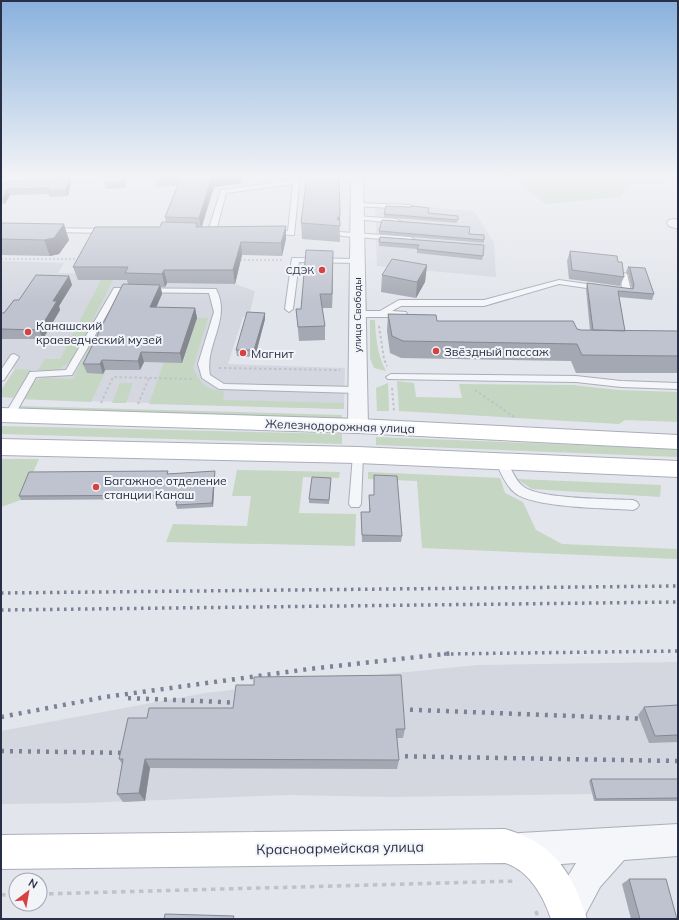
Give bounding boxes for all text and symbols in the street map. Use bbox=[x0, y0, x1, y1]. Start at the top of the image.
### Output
place label: СДЭК bbox=[286, 264, 314, 277]
marker: СДЭК bbox=[317, 265, 327, 275]
street label: улица Свободы bbox=[351, 277, 364, 353]
place label: Канашский краеведческий музей bbox=[36, 318, 162, 347]
marker: Канашский краеведческий музей bbox=[23, 327, 33, 337]
place label: Звёздный пассаж bbox=[444, 344, 549, 359]
place label: Магнит bbox=[251, 346, 294, 361]
marker: Звёздный пассаж bbox=[431, 346, 441, 356]
marker: Магнит bbox=[238, 348, 248, 358]
street label: Железнодорожная улица bbox=[265, 416, 415, 436]
place label: Багажное отделение станции Канаш bbox=[104, 473, 227, 502]
marker: Багажное отделение станции Канаш bbox=[91, 482, 101, 492]
street label: Красноармейская улица bbox=[256, 838, 424, 858]
north arrow bbox=[8, 872, 48, 912]
text: N bbox=[26, 875, 40, 892]

